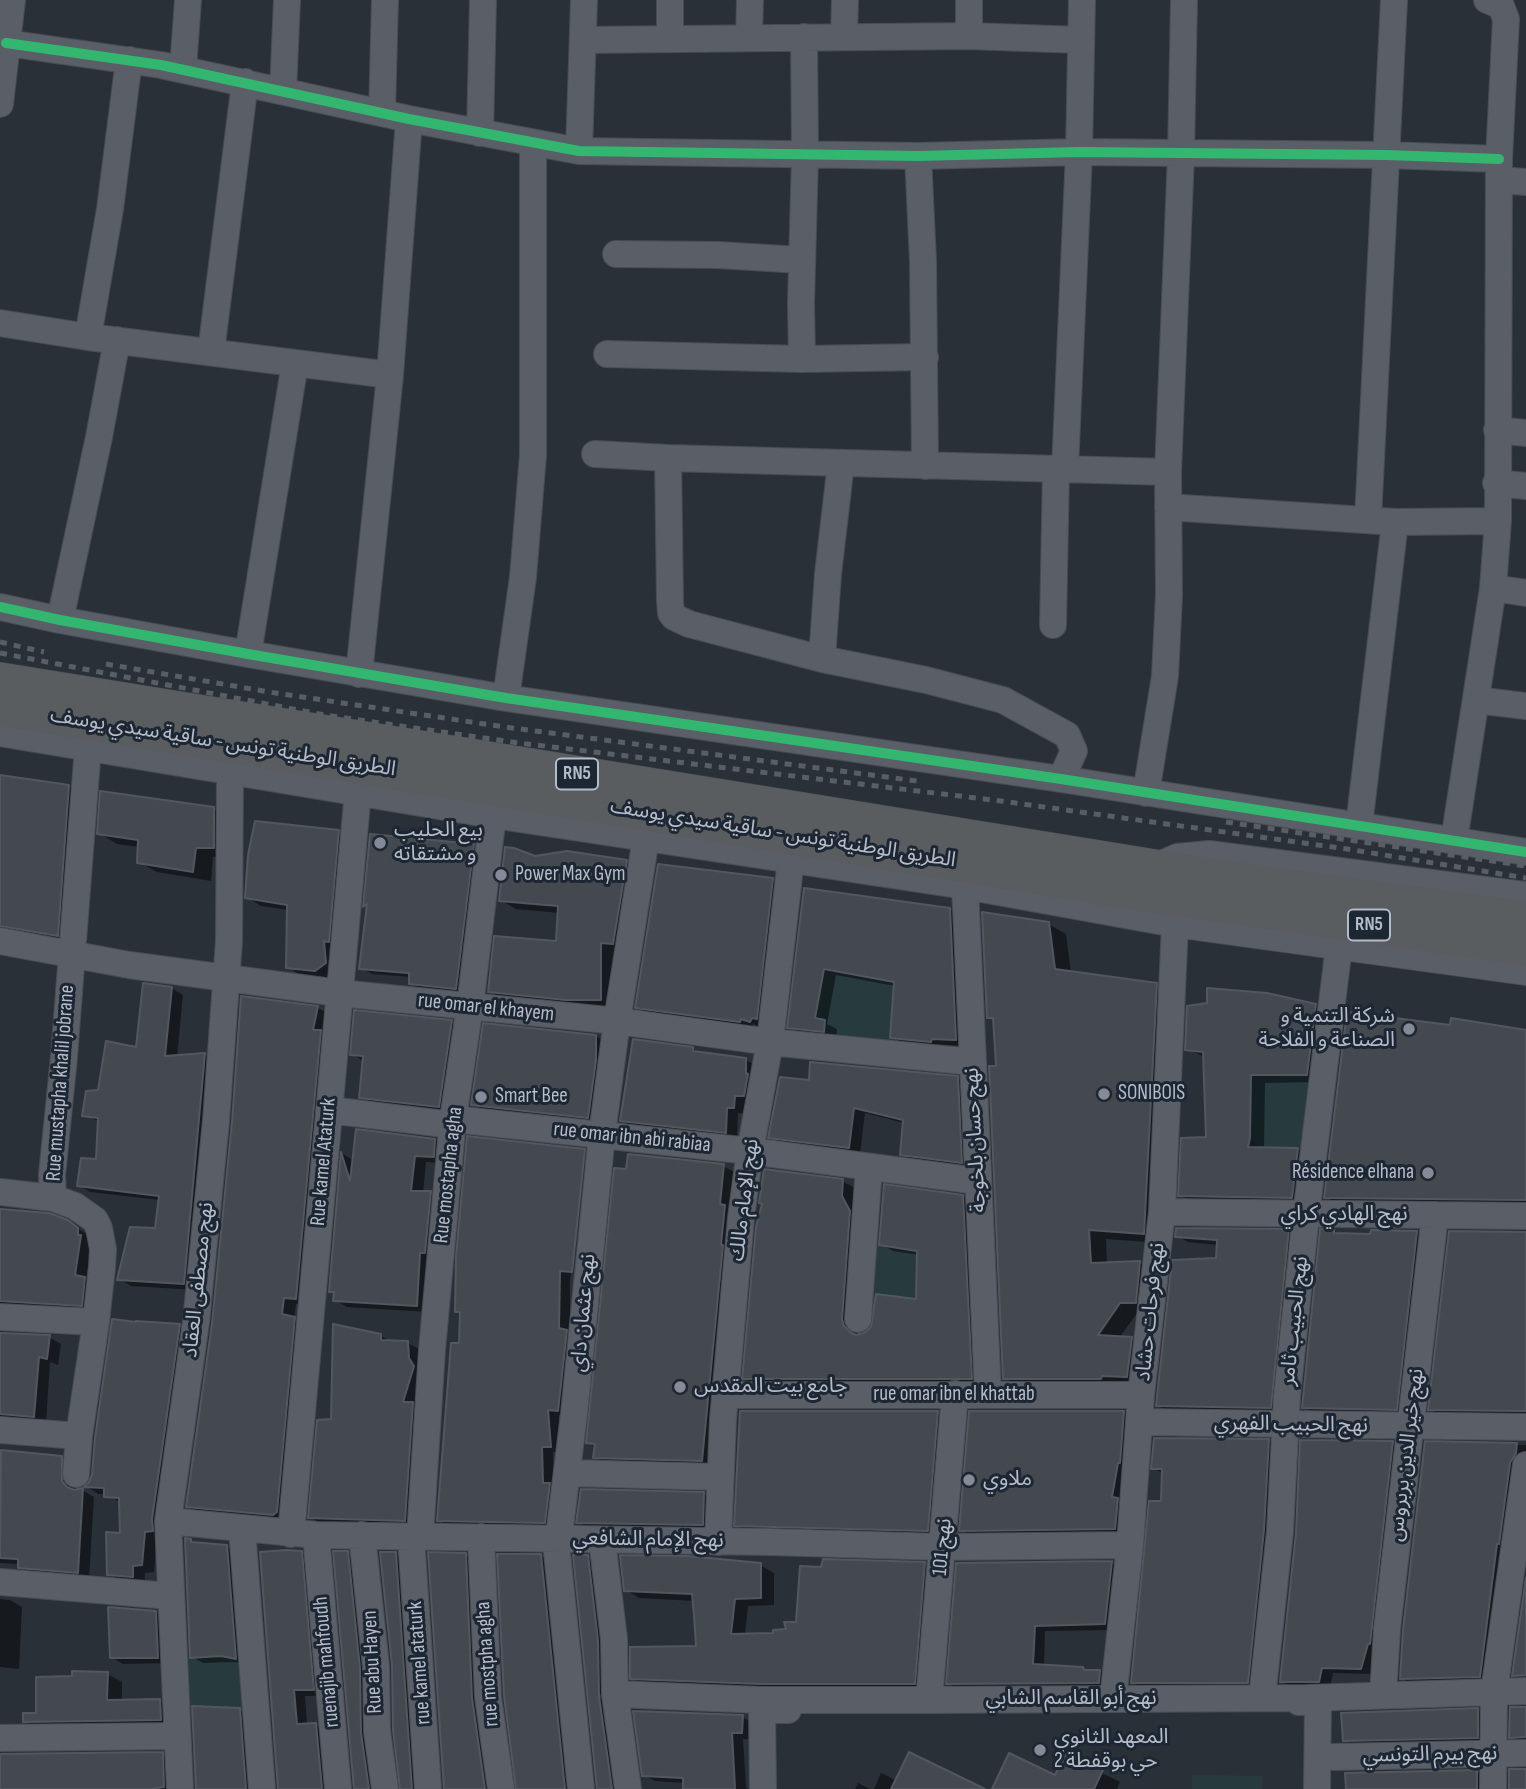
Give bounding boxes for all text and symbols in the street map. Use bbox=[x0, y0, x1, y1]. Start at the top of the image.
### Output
street label: الطريق الوطنية تونس - ساقية سيدي يوسف bbox=[48, 703, 398, 783]
road number: RN5 bbox=[556, 758, 598, 790]
street label: الطريق الوطنية تونس - ساقية سيدي يوسف bbox=[608, 794, 958, 874]
place label: بيع الحليب و مشتقاته bbox=[394, 818, 483, 868]
marker: بيع الحليب و مشتقاته bbox=[372, 835, 388, 851]
place label: Power Max Gym bbox=[515, 862, 626, 888]
marker: Power Max Gym bbox=[493, 867, 509, 883]
road number: RN5 bbox=[1348, 909, 1390, 940]
street label: Rue mustapha khalil jobrane bbox=[42, 984, 80, 1182]
street label: rue omar el khayem bbox=[417, 988, 555, 1028]
place label: شركة التنمية و الصناعة و الفلاحة bbox=[1258, 1004, 1395, 1054]
marker: شركة التنمية و الصناعة و الفلاحة bbox=[1401, 1021, 1417, 1037]
street label: نهج حسان بلخوجة bbox=[960, 1067, 992, 1213]
place label: SONIBOIS bbox=[1118, 1081, 1185, 1107]
place label: Smart Bee bbox=[495, 1084, 568, 1110]
marker: SONIBOIS bbox=[1096, 1086, 1112, 1102]
marker: Smart Bee bbox=[473, 1089, 489, 1105]
street label: Rue kamel Ataturk bbox=[306, 1097, 342, 1227]
street label: Rue mostapha agha bbox=[429, 1106, 469, 1244]
street label: rue omar ibn abi rabiaa bbox=[552, 1117, 712, 1159]
street label: نهج الإمام مالك bbox=[725, 1137, 765, 1263]
place label: Résidence elhana bbox=[1292, 1160, 1414, 1186]
marker: Résidence elhana bbox=[1420, 1165, 1436, 1181]
street label: نهج مصطفى العقاد bbox=[178, 1201, 220, 1359]
street label: نهج الهادي كراي bbox=[1280, 1202, 1408, 1228]
street label: نهج فرحات حشاد bbox=[1131, 1241, 1171, 1383]
street label: نهج عثمان داي bbox=[566, 1253, 602, 1373]
street label: نهج الحبيب ثامر bbox=[1276, 1255, 1314, 1387]
street label: نهج خير الدين بربروس bbox=[1384, 1367, 1430, 1543]
place label: جامع بيت المقدس bbox=[694, 1374, 847, 1400]
marker: جامع بيت المقدس bbox=[672, 1379, 688, 1395]
street label: rue omar ibn el khattab bbox=[873, 1382, 1035, 1408]
street label: نهج الحبيب الفهري bbox=[1214, 1411, 1368, 1439]
place label: ملاوي bbox=[983, 1467, 1032, 1493]
marker: ملاوي bbox=[961, 1472, 977, 1488]
street label: نهج 101 bbox=[928, 1517, 958, 1577]
street label: نهج الإمام الشافعي bbox=[572, 1526, 724, 1554]
street label: ruenajib mahfoudh bbox=[309, 1595, 345, 1729]
street label: rue kamel ataturk bbox=[403, 1600, 437, 1726]
street label: rue mostpha agha bbox=[471, 1601, 505, 1727]
street label: Rue abu Hayen bbox=[358, 1610, 388, 1714]
street label: نهج أبو القاسم الشابي bbox=[985, 1686, 1157, 1712]
place label: المعهد الثانوي حي بوقفطة 2 bbox=[1054, 1725, 1169, 1775]
street label: نهج بيرم التونسي bbox=[1362, 1741, 1498, 1769]
marker: المعهد الثانوي حي بوقفطة 2 bbox=[1032, 1742, 1048, 1758]

